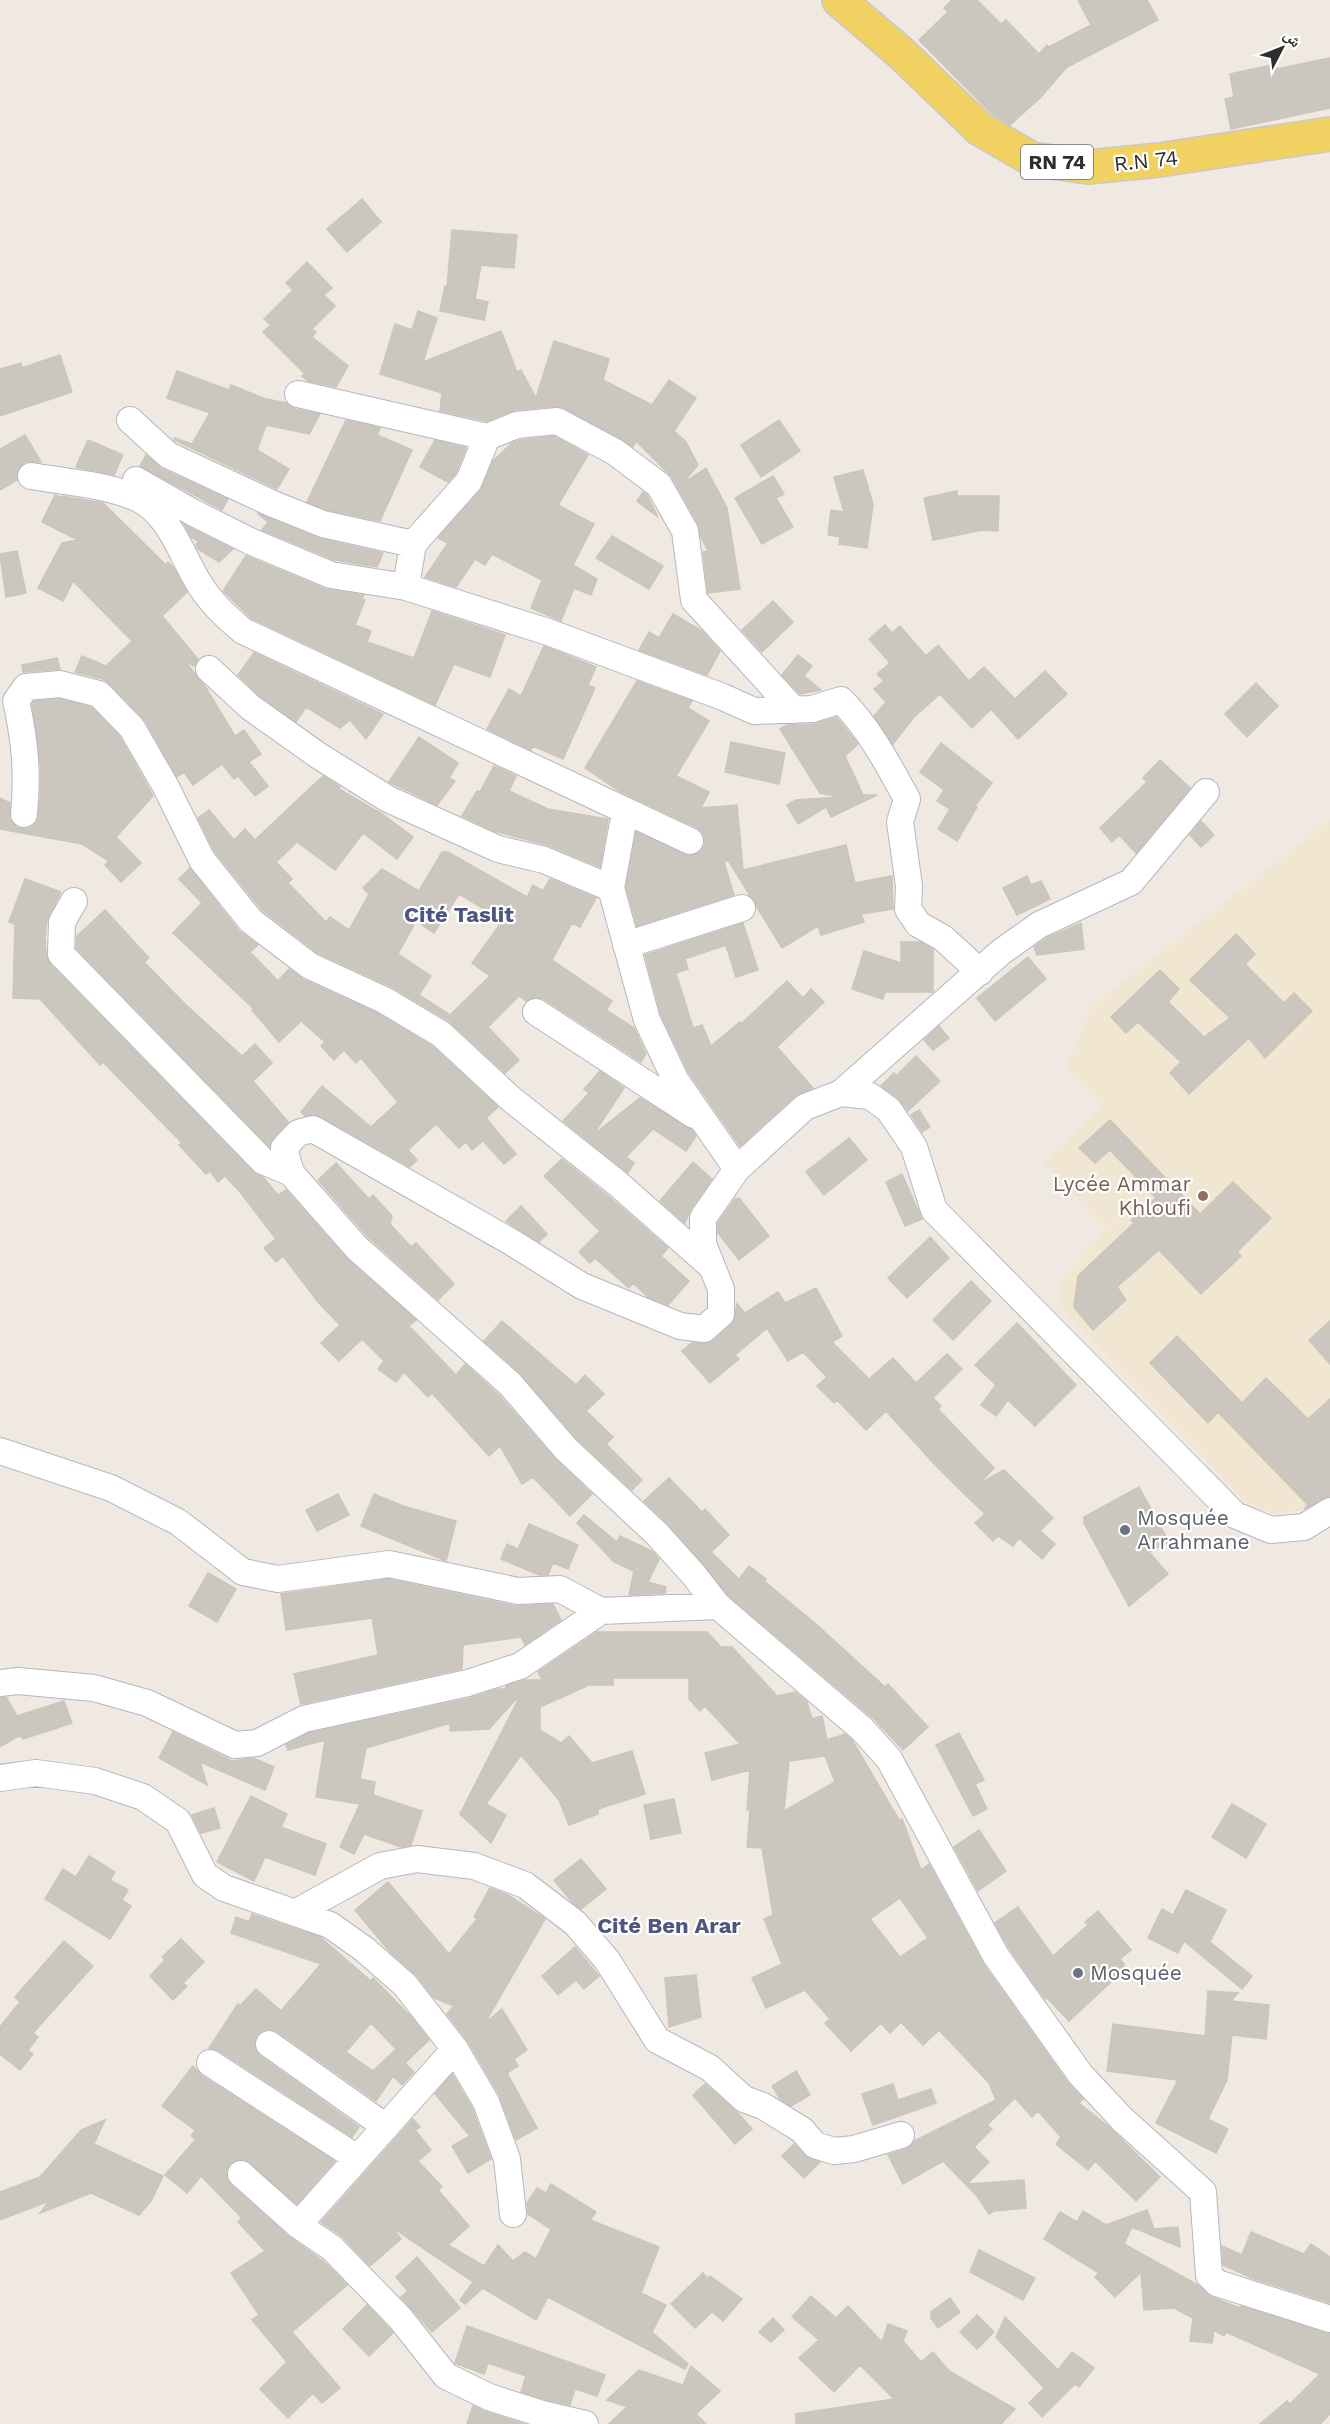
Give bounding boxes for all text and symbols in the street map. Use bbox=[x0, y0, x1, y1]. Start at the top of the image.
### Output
north arrow bbox=[1252, 18, 1312, 78]
text: ش bbox=[1280, 26, 1306, 51]
road number: RN 74 bbox=[1021, 145, 1093, 179]
street label: R.N 74 bbox=[1113, 145, 1179, 176]
district label: Cité Taslit bbox=[404, 902, 514, 927]
place label: Lycée Ammar Khloufi bbox=[1053, 1171, 1191, 1220]
marker: Lycée Ammar Khloufi bbox=[1196, 1189, 1210, 1203]
place label: Mosquée Arrahmane bbox=[1137, 1505, 1250, 1554]
marker: Mosquée Arrahmane bbox=[1118, 1523, 1132, 1537]
district label: Cité Ben Arar bbox=[597, 1913, 741, 1938]
place label: Mosquée bbox=[1090, 1960, 1182, 1985]
marker: Mosquée bbox=[1071, 1966, 1085, 1980]

